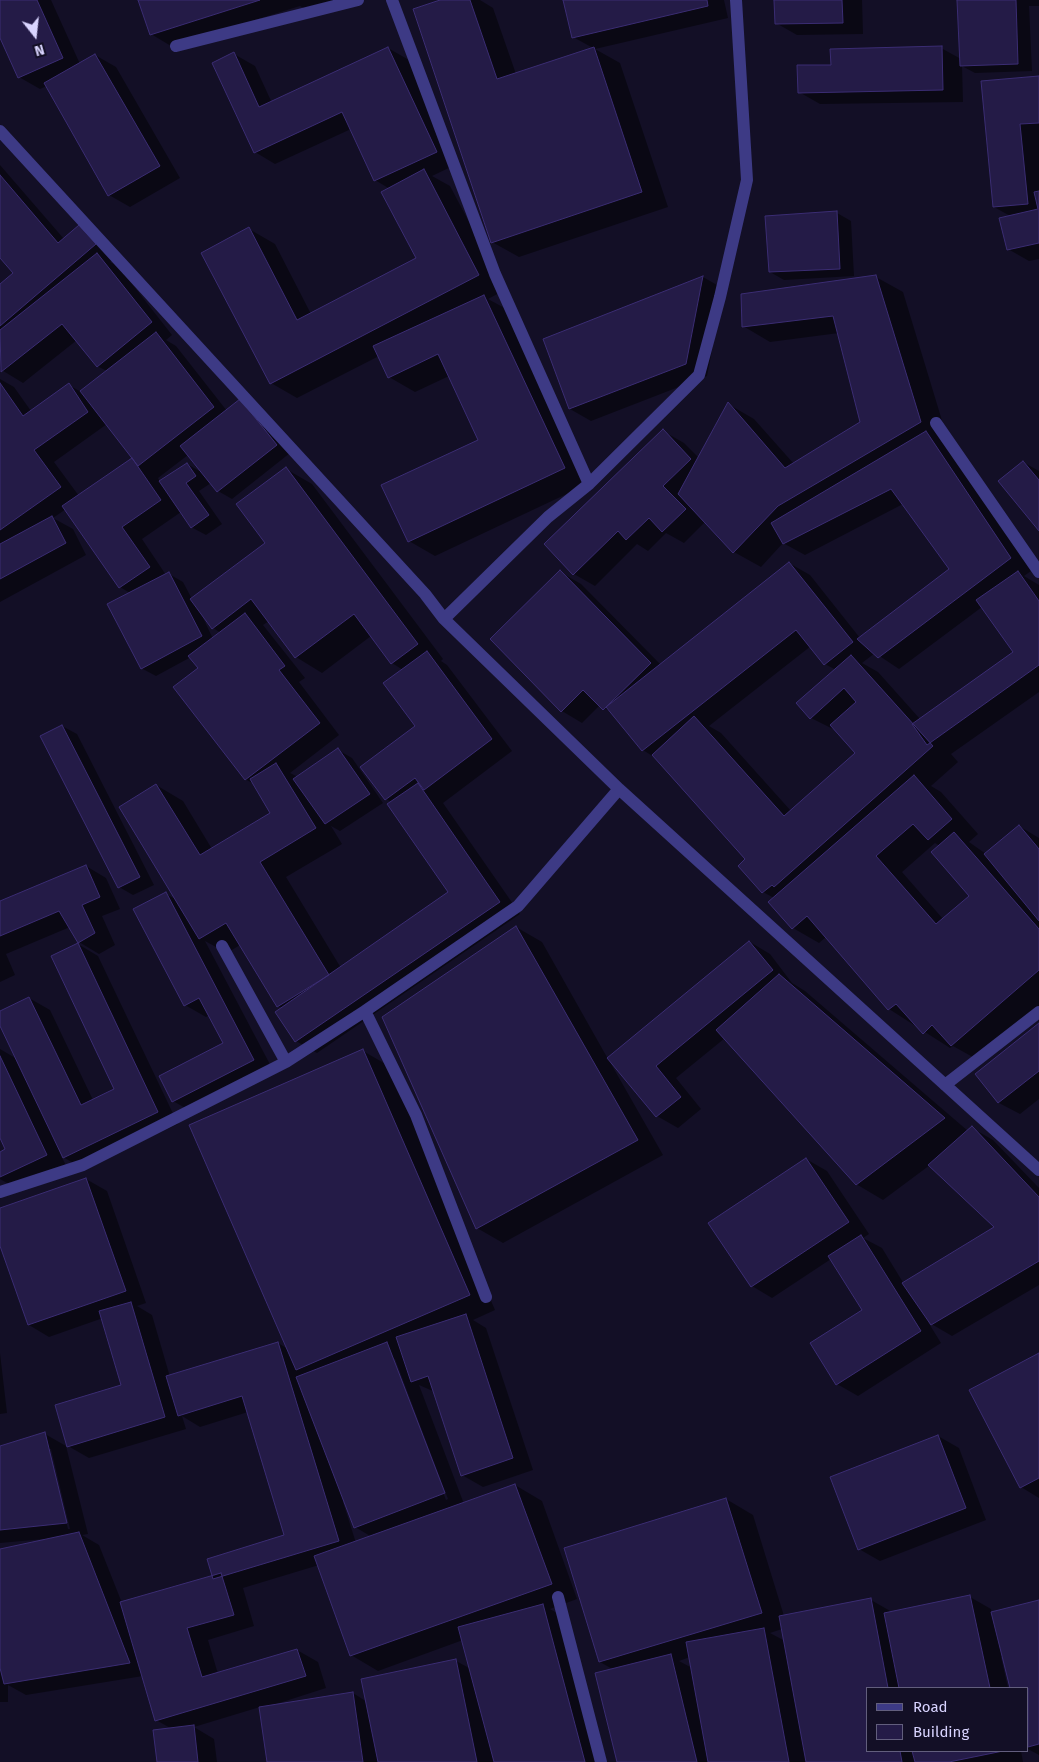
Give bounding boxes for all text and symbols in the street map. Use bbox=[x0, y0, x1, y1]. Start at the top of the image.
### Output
north arrow bbox=[10, 10, 60, 60]
text: N bbox=[32, 40, 46, 59]
legend bbox=[866, 1687, 1029, 1752]
text: Road bbox=[913, 1698, 948, 1716]
text: Building bbox=[913, 1723, 969, 1741]

